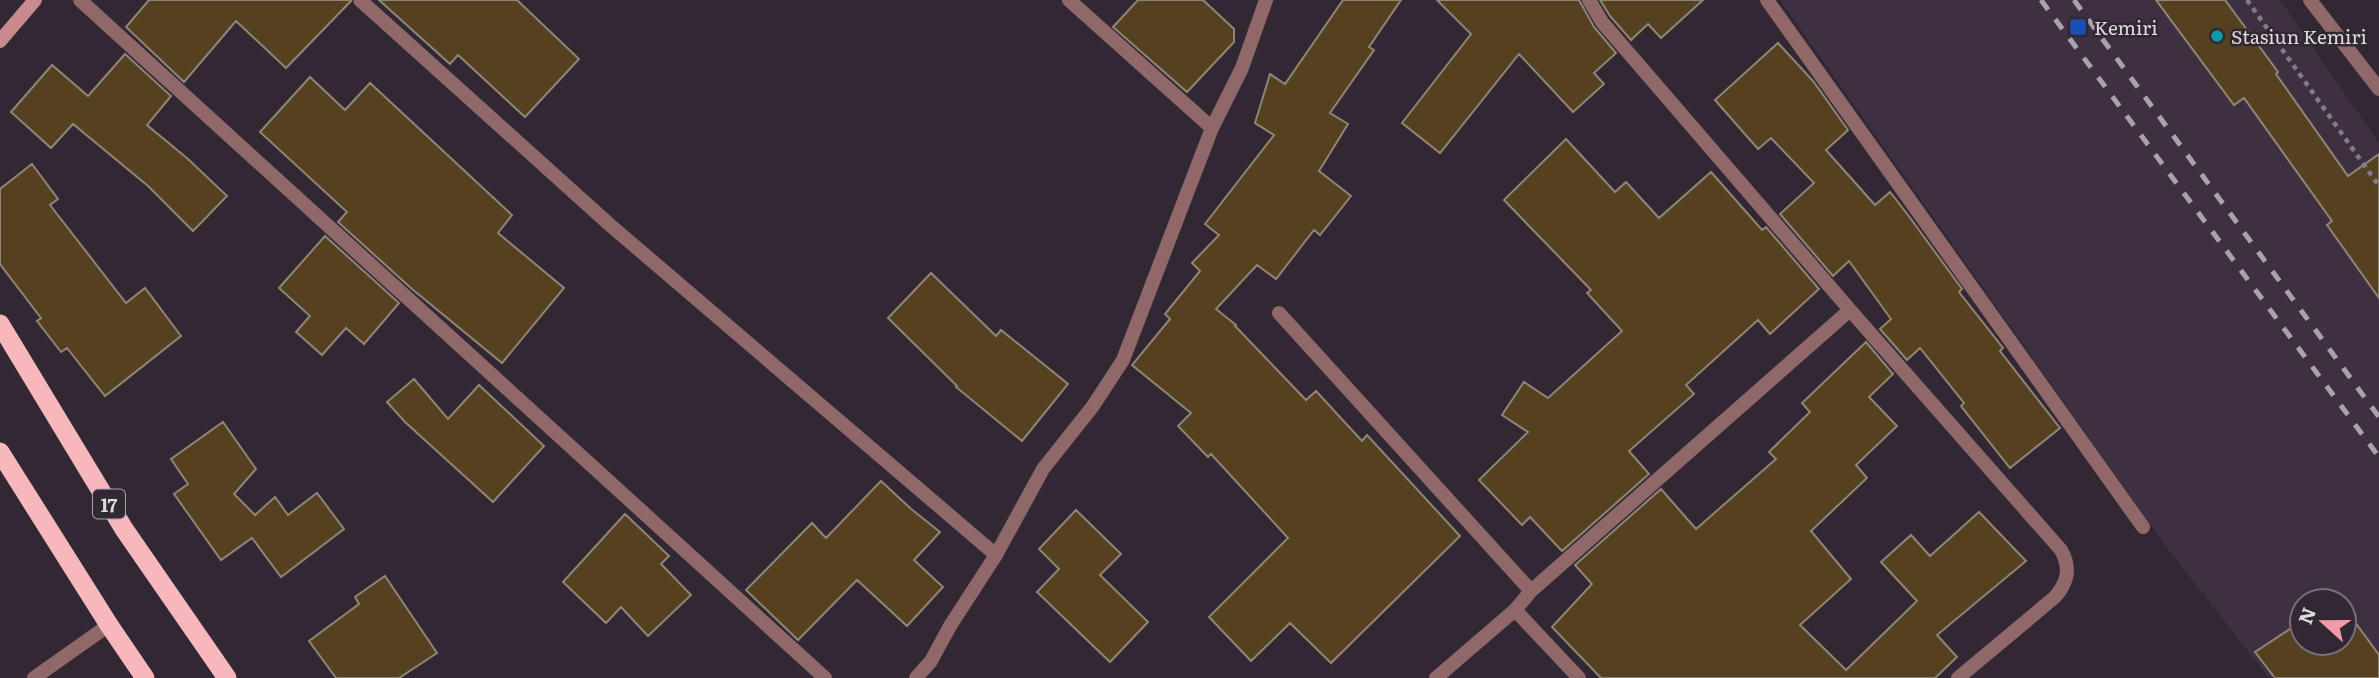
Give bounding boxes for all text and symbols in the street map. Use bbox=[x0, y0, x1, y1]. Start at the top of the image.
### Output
place label: Kemiri bbox=[2094, 13, 2158, 41]
marker: Kemiri bbox=[2068, 17, 2088, 37]
place label: Stasiun Kemiri bbox=[2231, 22, 2367, 50]
marker: Stasiun Kemiri bbox=[2209, 28, 2225, 44]
road number: 17 bbox=[93, 490, 125, 518]
north arrow bbox=[2288, 587, 2358, 657]
text: N bbox=[2290, 603, 2322, 628]

